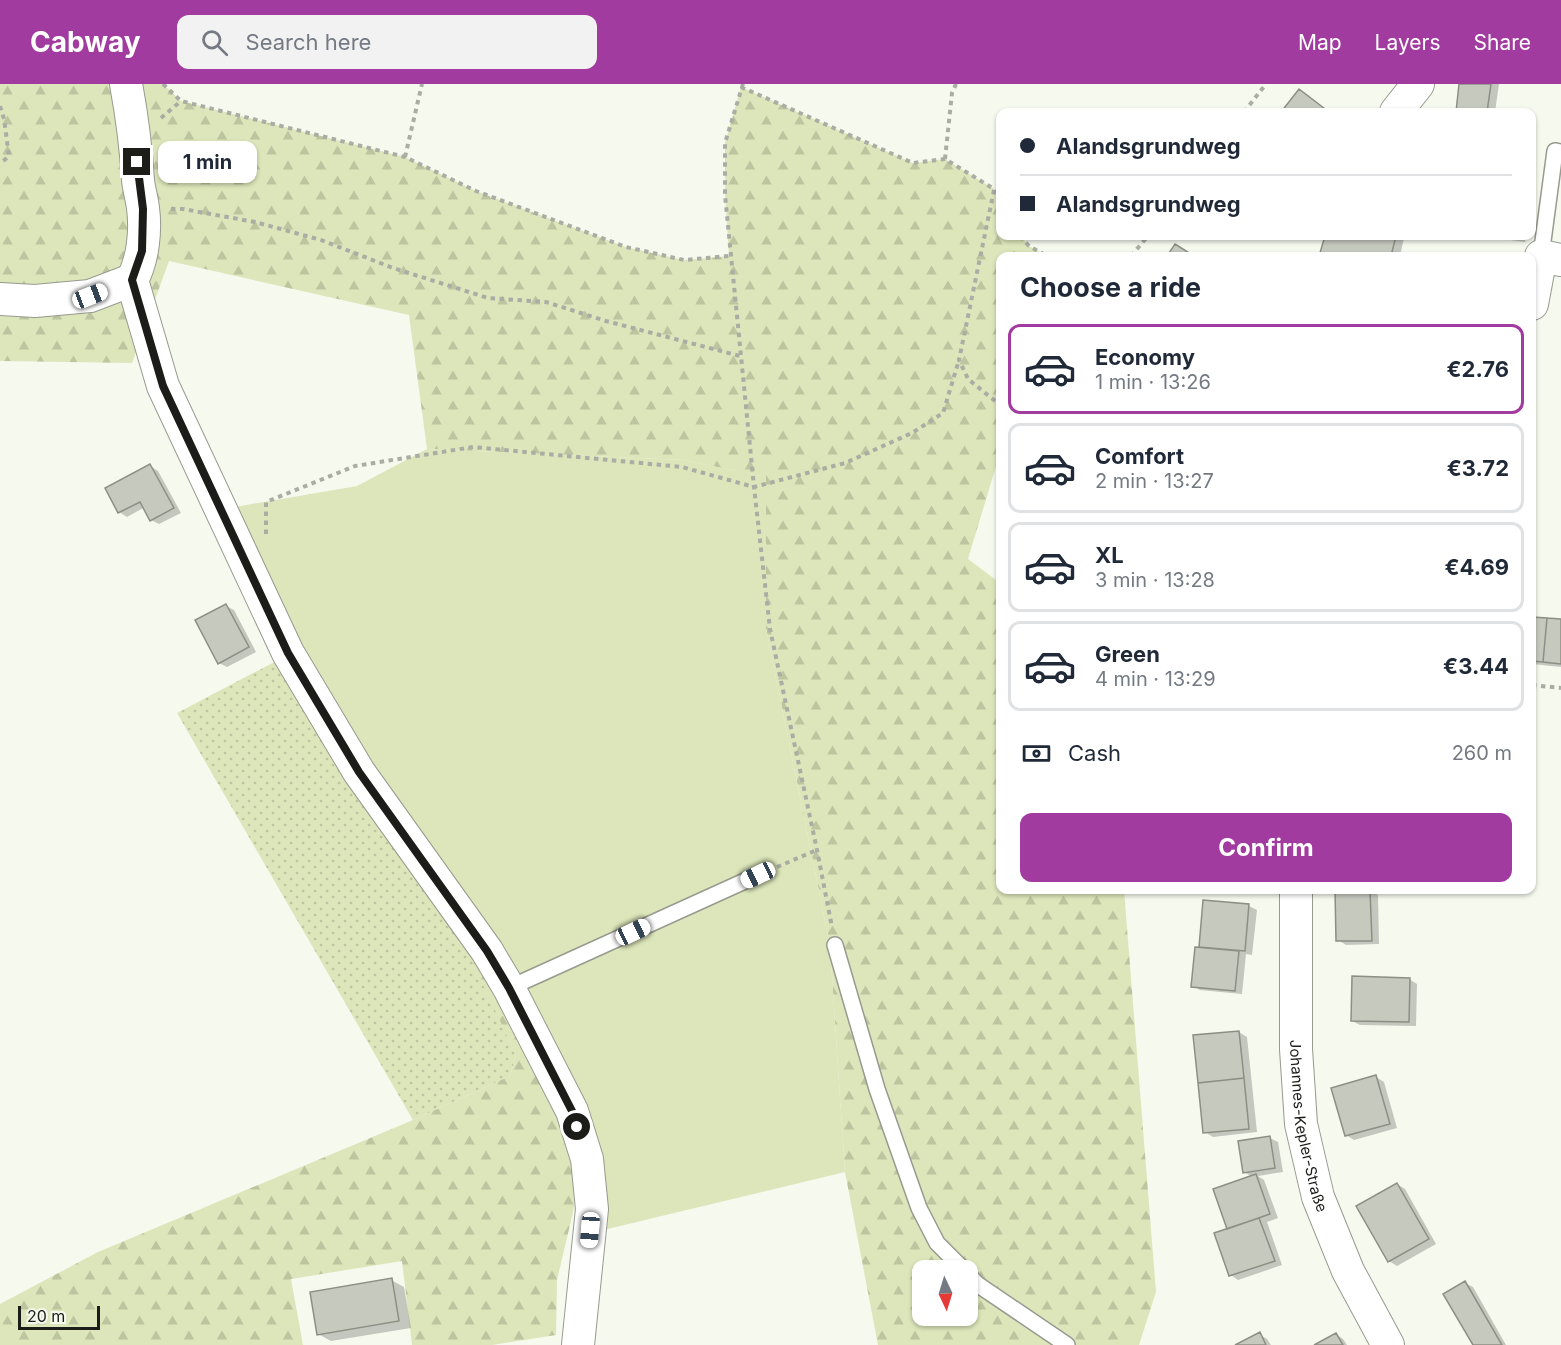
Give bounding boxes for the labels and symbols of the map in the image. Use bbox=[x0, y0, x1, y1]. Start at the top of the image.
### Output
callout: 1 min bbox=[158, 141, 257, 183]
route end bbox=[123, 148, 150, 175]
car bbox=[70, 281, 110, 311]
car bbox=[738, 859, 778, 891]
car bbox=[613, 916, 653, 948]
street label: Johannes-Kepler-Straße bbox=[1286, 1040, 1333, 1215]
route start bbox=[563, 1113, 590, 1140]
car bbox=[579, 1211, 601, 1249]
north arrow bbox=[912, 1260, 978, 1326]
scale bar bbox=[18, 1303, 100, 1330]

